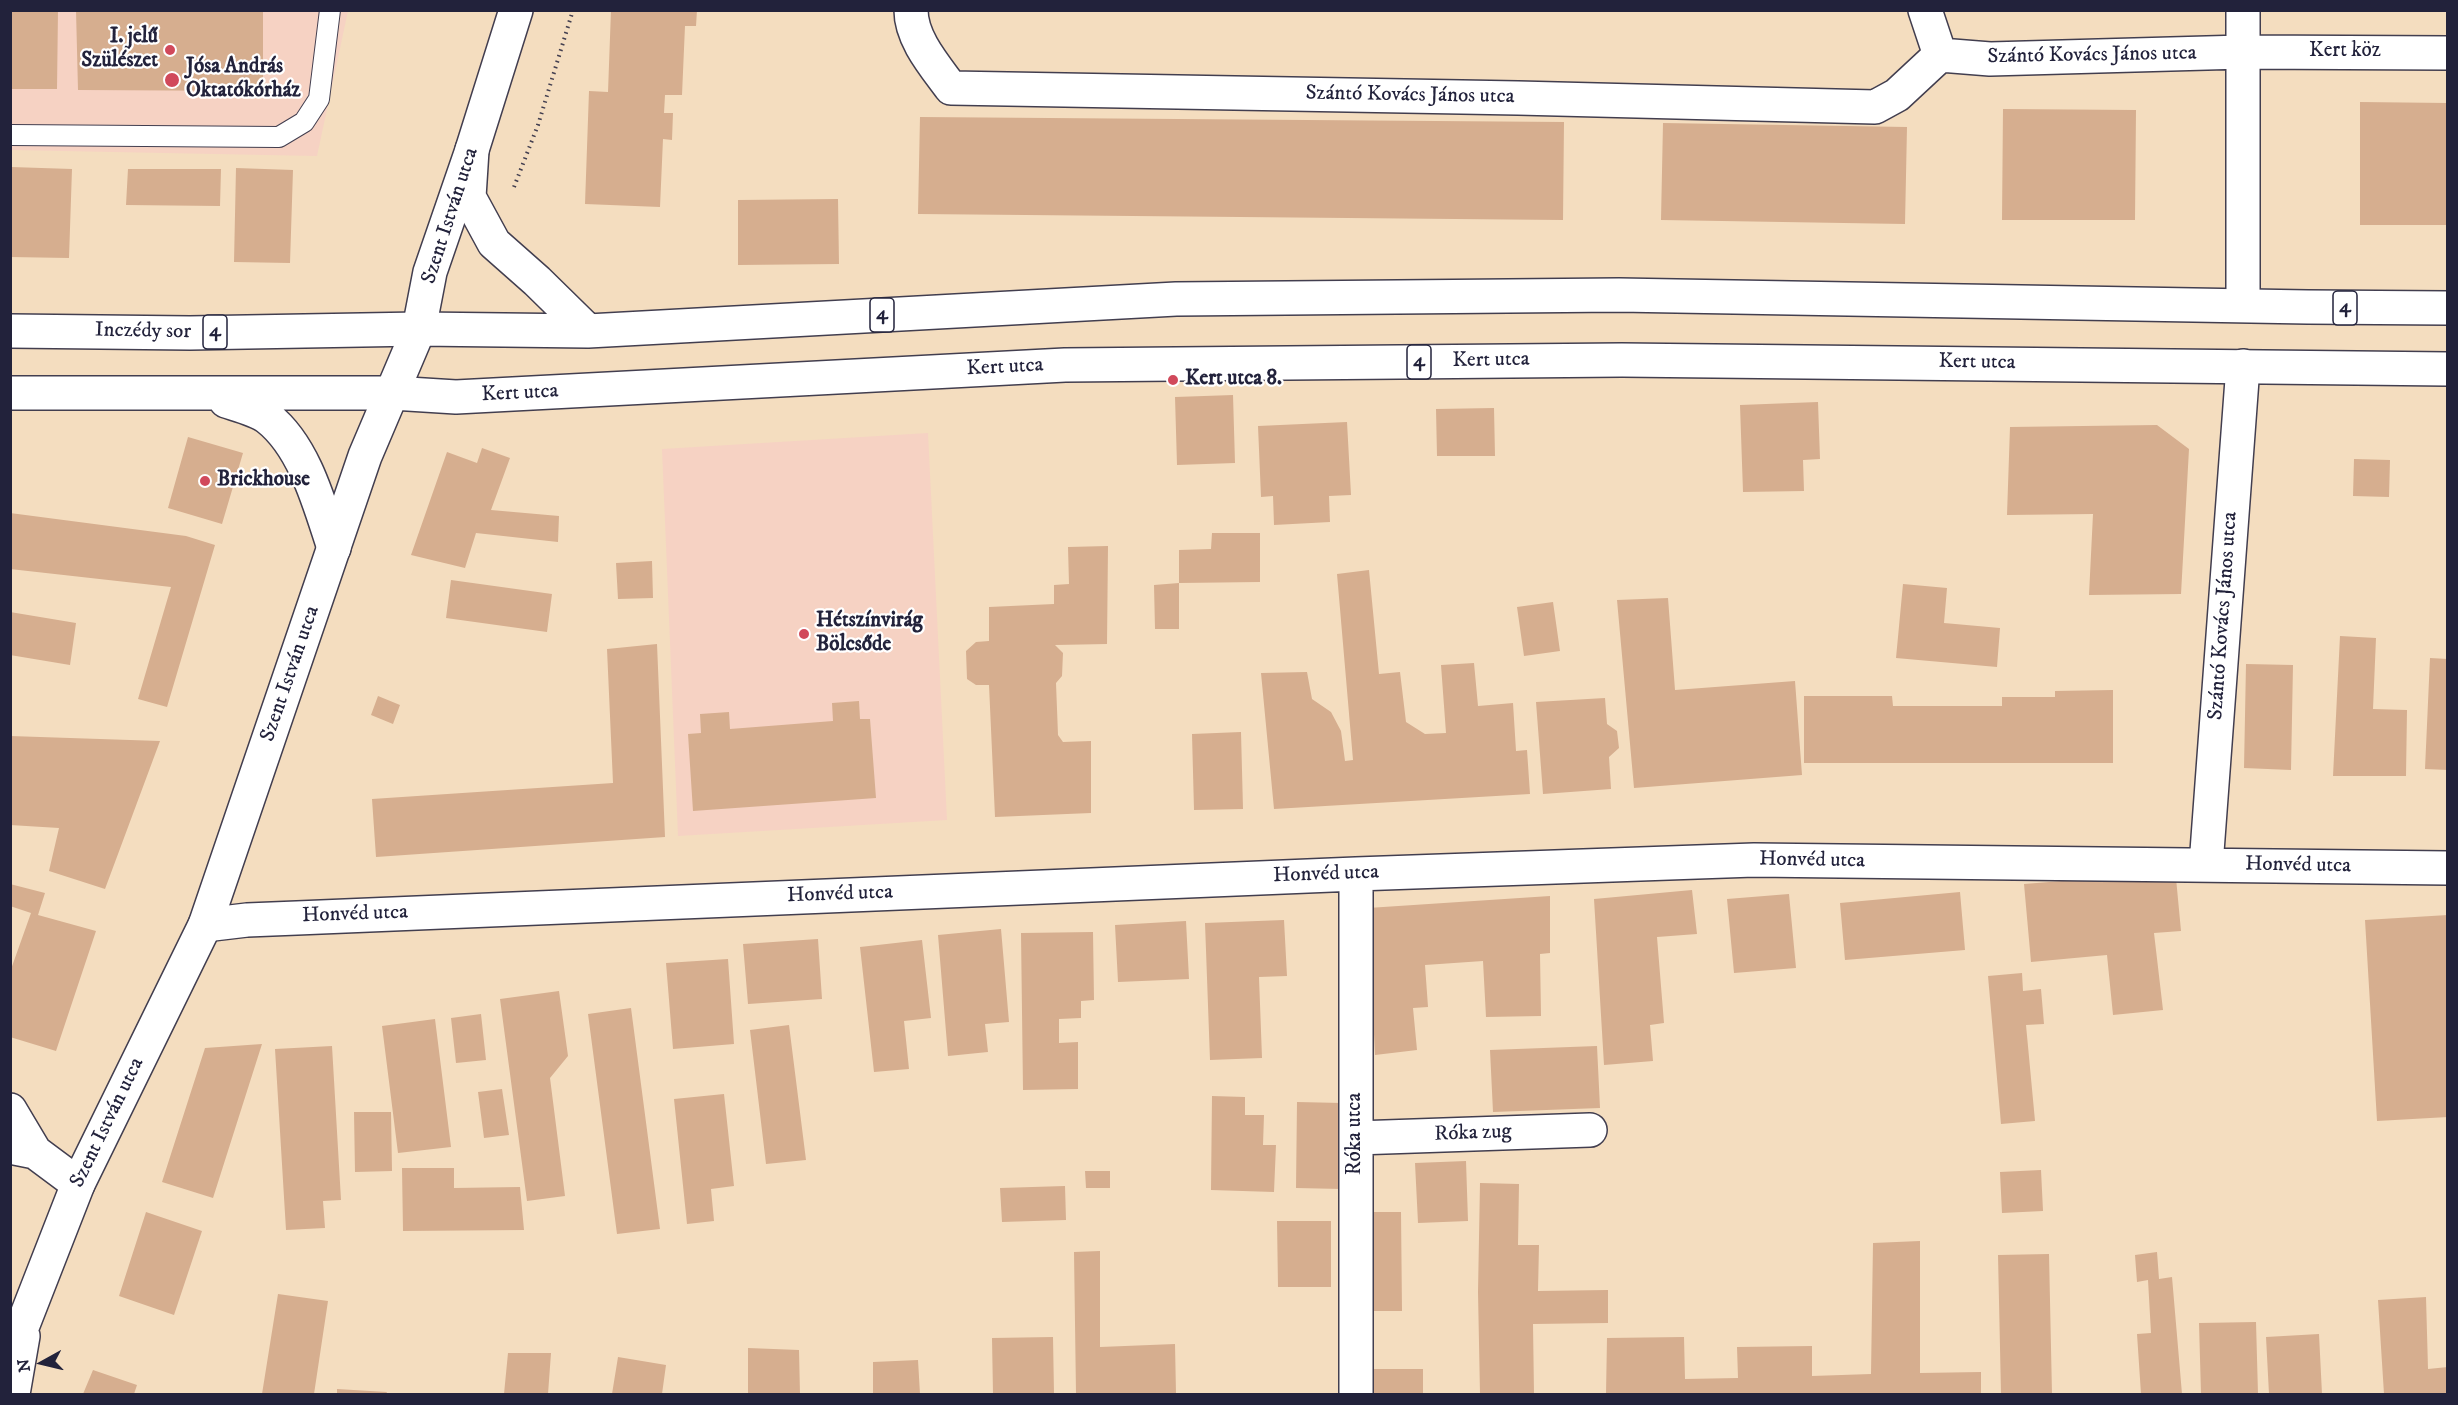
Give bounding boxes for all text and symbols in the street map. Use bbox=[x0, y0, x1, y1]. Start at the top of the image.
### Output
place label: I. jelű Szülészet bbox=[81, 25, 158, 75]
street label: Kert köz bbox=[2309, 39, 2381, 65]
street label: Szántó Kovács János utca bbox=[1987, 42, 2197, 70]
marker: I. jelű Szülészet bbox=[163, 43, 177, 57]
place label: Jósa András Oktatókórház bbox=[186, 55, 301, 105]
marker: Jósa András Oktatókórház bbox=[163, 71, 181, 89]
street label: Szántó Kovács János utca bbox=[1305, 82, 1515, 110]
street label: Szent István utca bbox=[417, 145, 485, 287]
road number: 4 bbox=[2333, 291, 2357, 325]
road number: 4 bbox=[870, 298, 894, 332]
road number: 4 bbox=[203, 315, 227, 349]
street label: Inczédy sor bbox=[95, 319, 191, 345]
road number: 4 bbox=[1407, 345, 1431, 379]
street label: Kert utca bbox=[1452, 348, 1530, 374]
street label: Kert utca bbox=[1938, 350, 2016, 376]
street label: Kert utca bbox=[966, 353, 1044, 383]
place label: Kert utca 8. bbox=[1185, 367, 1282, 393]
marker: Kert utca 8. bbox=[1166, 373, 1180, 387]
street label: Kert utca bbox=[481, 379, 559, 409]
place label: Brickhouse bbox=[217, 468, 310, 494]
marker: Brickhouse bbox=[198, 474, 212, 488]
street label: Szántó Kovács János utca bbox=[2204, 511, 2244, 721]
street label: Szent István utca bbox=[256, 603, 326, 745]
place label: Hétszínvirág Bölcsőde bbox=[816, 609, 923, 659]
marker: Hétszínvirág Bölcsőde bbox=[797, 627, 811, 641]
street label: Honvéd utca bbox=[1759, 847, 1865, 875]
street label: Honvéd utca bbox=[2245, 852, 2351, 880]
street label: Honvéd utca bbox=[1273, 861, 1379, 889]
street label: Honvéd utca bbox=[787, 881, 893, 909]
street label: Honvéd utca bbox=[302, 901, 408, 929]
street label: Szent István utca bbox=[66, 1054, 150, 1192]
street label: Róka utca bbox=[1343, 1093, 1369, 1175]
street label: Róka zug bbox=[1434, 1120, 1512, 1148]
north arrow bbox=[12, 1333, 72, 1393]
text: N bbox=[13, 1358, 35, 1373]

